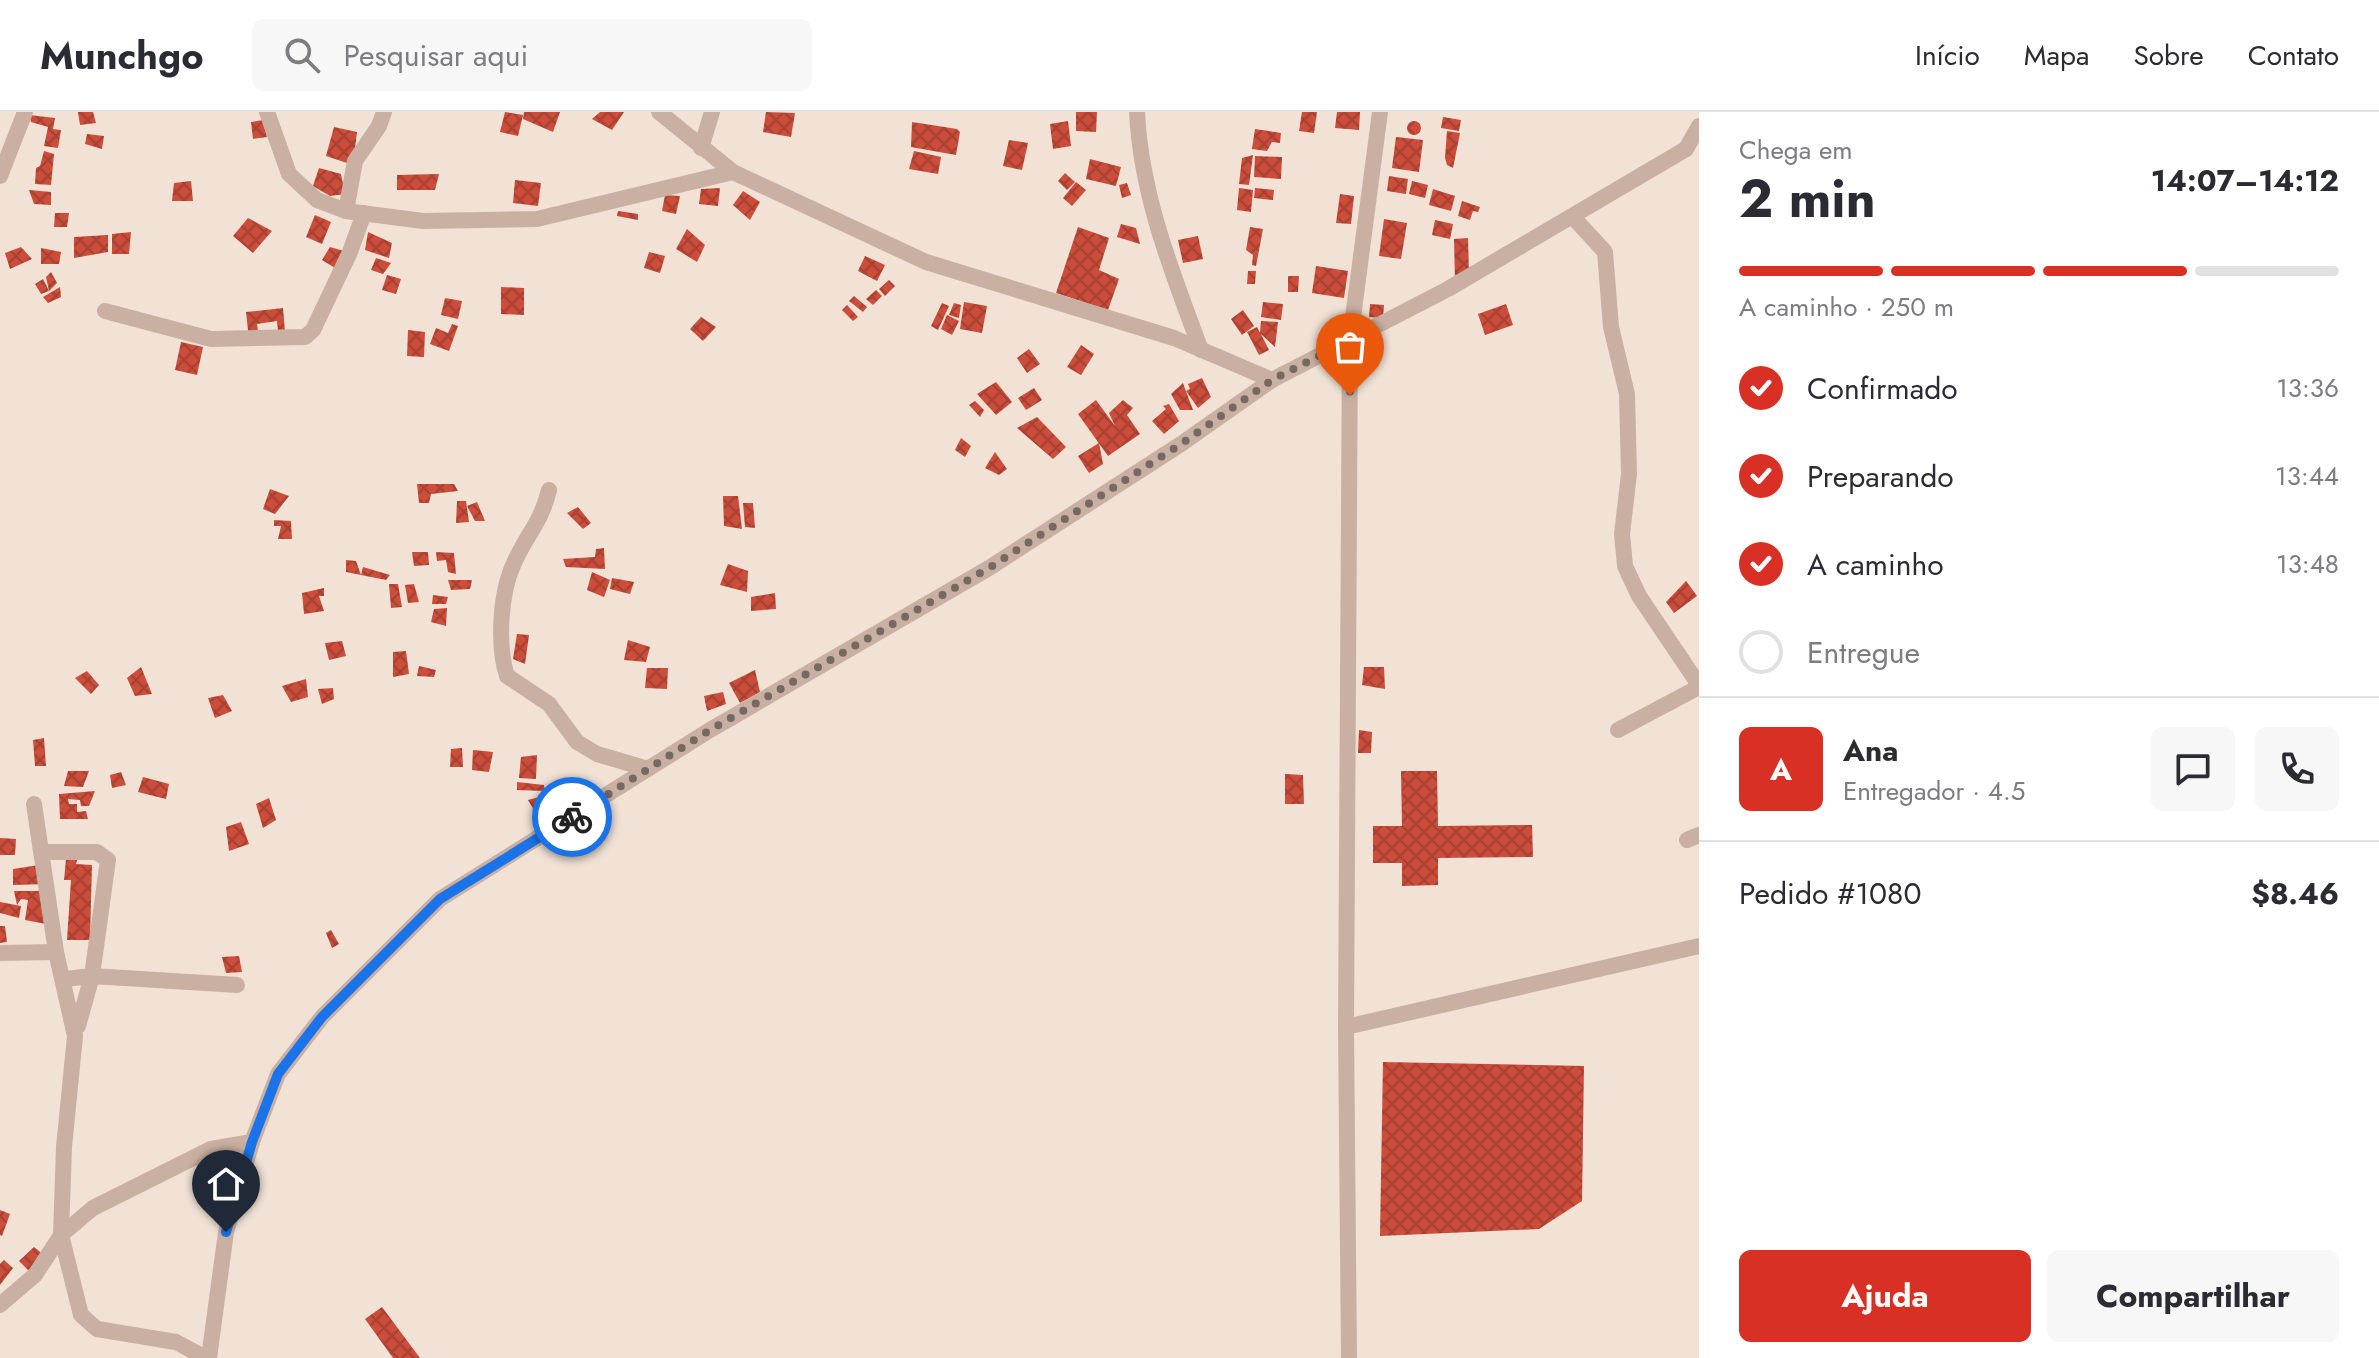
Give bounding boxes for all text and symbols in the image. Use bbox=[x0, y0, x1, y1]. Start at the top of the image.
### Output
search box bbox=[252, 19, 812, 91]
text: Munchgo bbox=[40, 28, 204, 83]
icon: search bbox=[280, 33, 324, 77]
text: Pesquisar aqui bbox=[344, 34, 528, 77]
text: Início bbox=[1915, 35, 1980, 76]
text: Mapa bbox=[2024, 35, 2089, 76]
text: Sobre bbox=[2133, 35, 2204, 76]
text: Contato bbox=[2248, 35, 2339, 76]
text: Chega em bbox=[1739, 131, 1853, 169]
text: 14:07–14:12 bbox=[2151, 159, 2339, 202]
text: 2 min bbox=[1739, 161, 1876, 237]
text: A caminho · 250 m bbox=[1739, 288, 1954, 326]
pin bbox=[1316, 313, 1384, 395]
icon: bag bbox=[1328, 325, 1372, 369]
icon: check bbox=[1739, 366, 1783, 410]
text: Confirmado bbox=[1807, 367, 1958, 410]
text: 13:36 bbox=[2276, 369, 2339, 407]
icon: check bbox=[1739, 454, 1783, 498]
text: Preparando bbox=[1807, 455, 1954, 498]
text: 13:44 bbox=[2275, 457, 2339, 495]
icon: check bbox=[1739, 542, 1783, 586]
text: A caminho bbox=[1807, 543, 1944, 586]
text: 13:48 bbox=[2276, 545, 2339, 583]
text: Entregue bbox=[1807, 631, 1920, 674]
button: chat bbox=[2151, 727, 2235, 811]
button: phone bbox=[2255, 727, 2339, 811]
text: Ana bbox=[1843, 729, 1898, 772]
text: A bbox=[1770, 748, 1792, 791]
text: Entregador · 4.5 bbox=[1843, 772, 2025, 810]
courier bbox=[532, 777, 612, 857]
icon: bike bbox=[550, 795, 594, 839]
text: Pedido #1080 bbox=[1739, 872, 1921, 915]
text: $8.46 bbox=[2251, 872, 2339, 915]
pin bbox=[192, 1150, 260, 1232]
icon: home bbox=[204, 1162, 248, 1206]
button: Ajuda bbox=[1739, 1250, 2031, 1342]
button: Compartilhar bbox=[2047, 1250, 2339, 1342]

